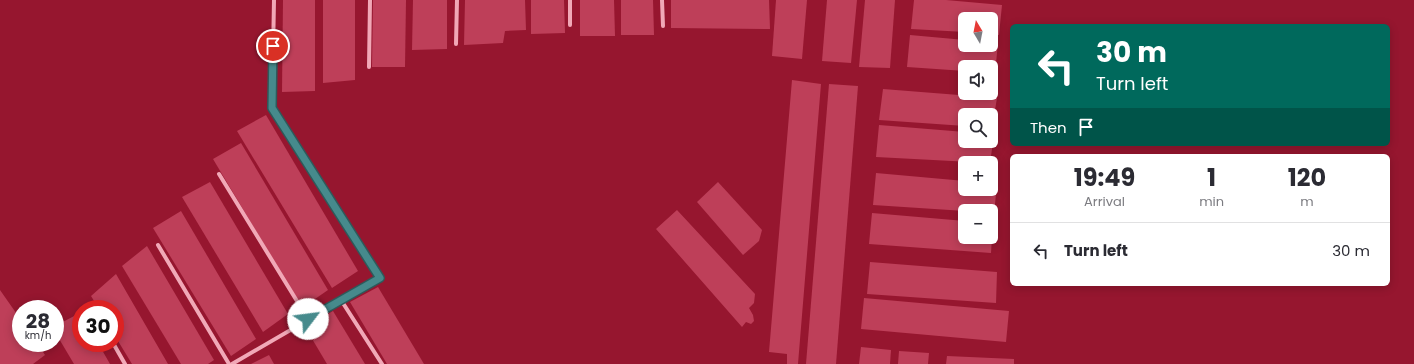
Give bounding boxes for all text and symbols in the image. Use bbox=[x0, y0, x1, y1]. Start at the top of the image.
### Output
north arrow bbox=[958, 12, 998, 52]
map controls bbox=[958, 12, 998, 244]
pin bbox=[256, 29, 290, 63]
text: 30 m bbox=[1096, 33, 1167, 72]
icon: arrive bbox=[262, 35, 284, 57]
icon: left bbox=[1030, 40, 1082, 92]
button: sound bbox=[958, 60, 998, 100]
text: Turn left bbox=[1096, 71, 1168, 96]
button: search bbox=[958, 108, 998, 148]
icon: arrive bbox=[1075, 116, 1097, 138]
text: Then bbox=[1030, 117, 1067, 138]
button: + bbox=[958, 156, 998, 196]
text: 19:49 bbox=[1074, 161, 1135, 194]
text: 1 bbox=[1207, 161, 1216, 194]
text: 120 bbox=[1288, 161, 1326, 194]
text: Arrival bbox=[1084, 192, 1125, 211]
text: min bbox=[1199, 192, 1224, 211]
text: m bbox=[1300, 192, 1314, 211]
button: − bbox=[958, 204, 998, 244]
icon: left bbox=[1030, 240, 1052, 262]
text: Turn left bbox=[1064, 240, 1128, 261]
text: 30 m bbox=[1332, 240, 1370, 261]
position arrow bbox=[287, 298, 329, 340]
speed limit sign: 30 bbox=[72, 300, 124, 352]
text: 28 bbox=[26, 307, 50, 335]
text: km/h bbox=[25, 328, 51, 343]

